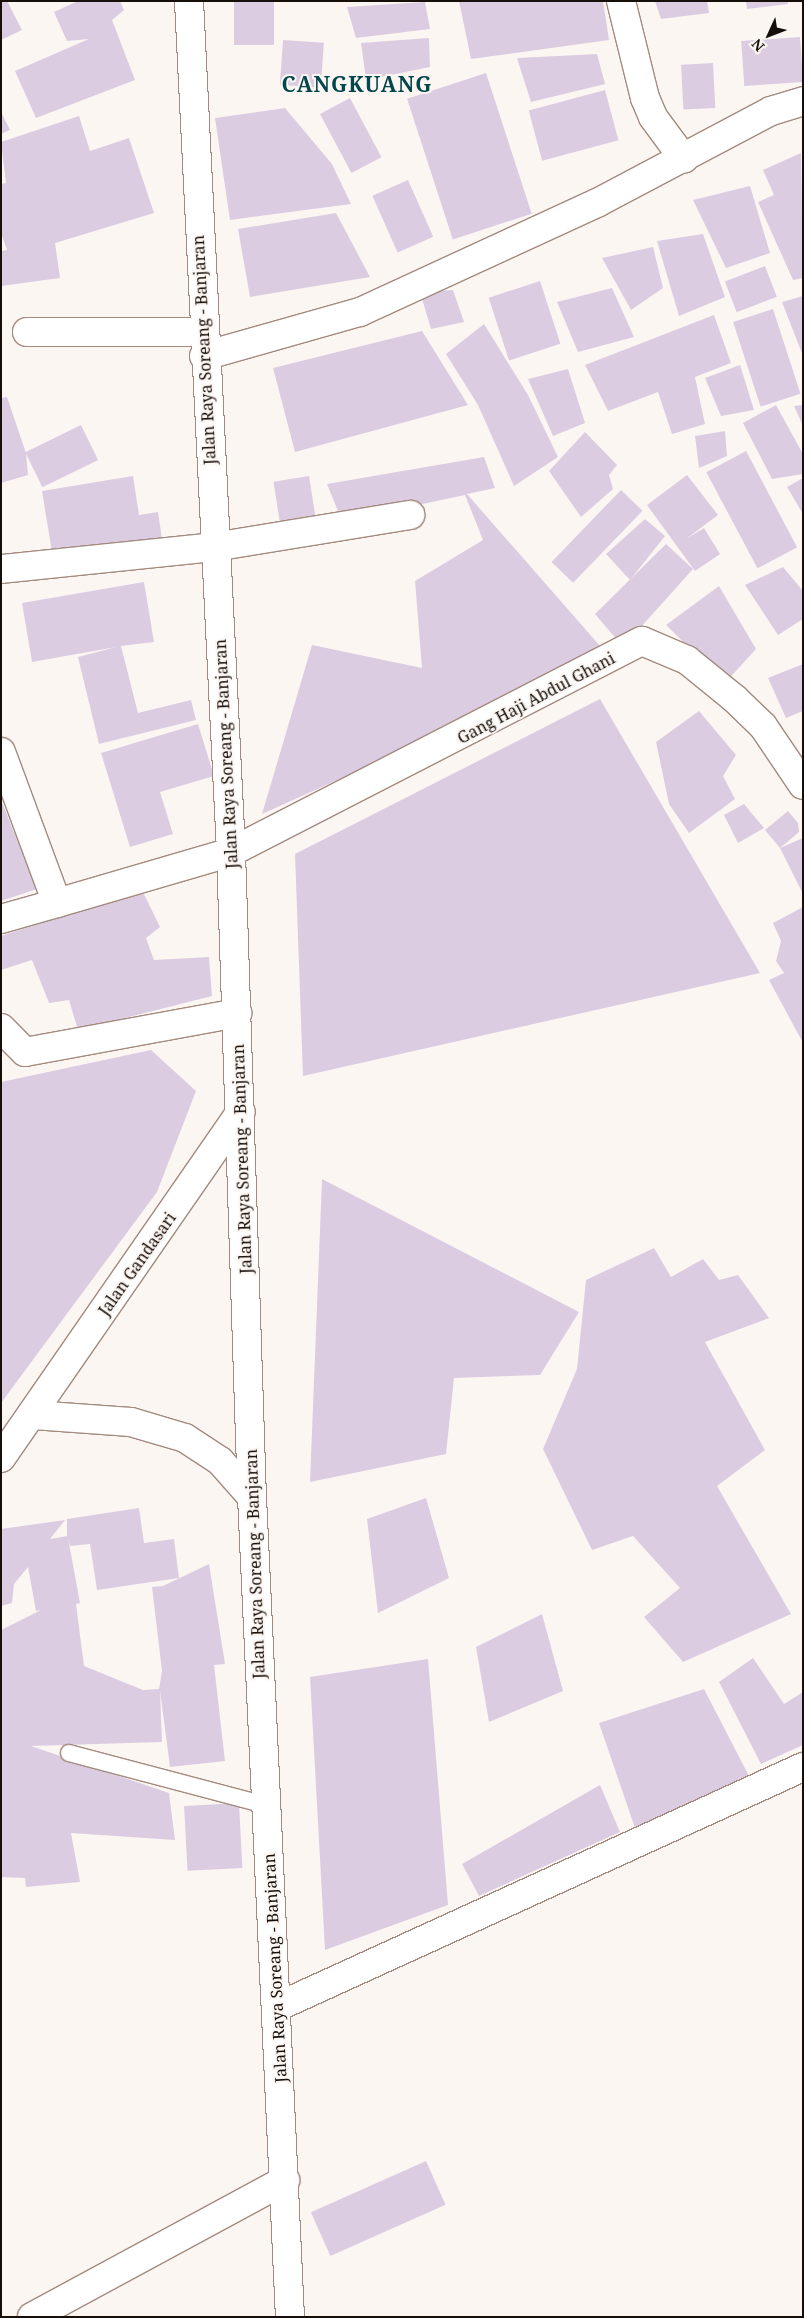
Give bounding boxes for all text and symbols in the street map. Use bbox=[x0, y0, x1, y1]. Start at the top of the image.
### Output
north arrow bbox=[744, 10, 794, 60]
text: N bbox=[747, 35, 768, 56]
district label: CANGKUANG bbox=[280, 71, 434, 97]
street label: Jalan Raya Soreang - Banjaran bbox=[188, 235, 220, 465]
street label: Jalan Raya Soreang - Banjaran bbox=[210, 639, 242, 869]
street label: Gang Haji Abdul Ghani bbox=[454, 648, 618, 748]
street label: Jalan Raya Soreang - Banjaran bbox=[228, 1044, 256, 1274]
street label: Jalan Gandasari bbox=[94, 1209, 180, 1319]
street label: Jalan Raya Soreang - Banjaran bbox=[241, 1449, 269, 1679]
street label: Jalan Raya Soreang - Banjaran bbox=[259, 1853, 291, 2083]

